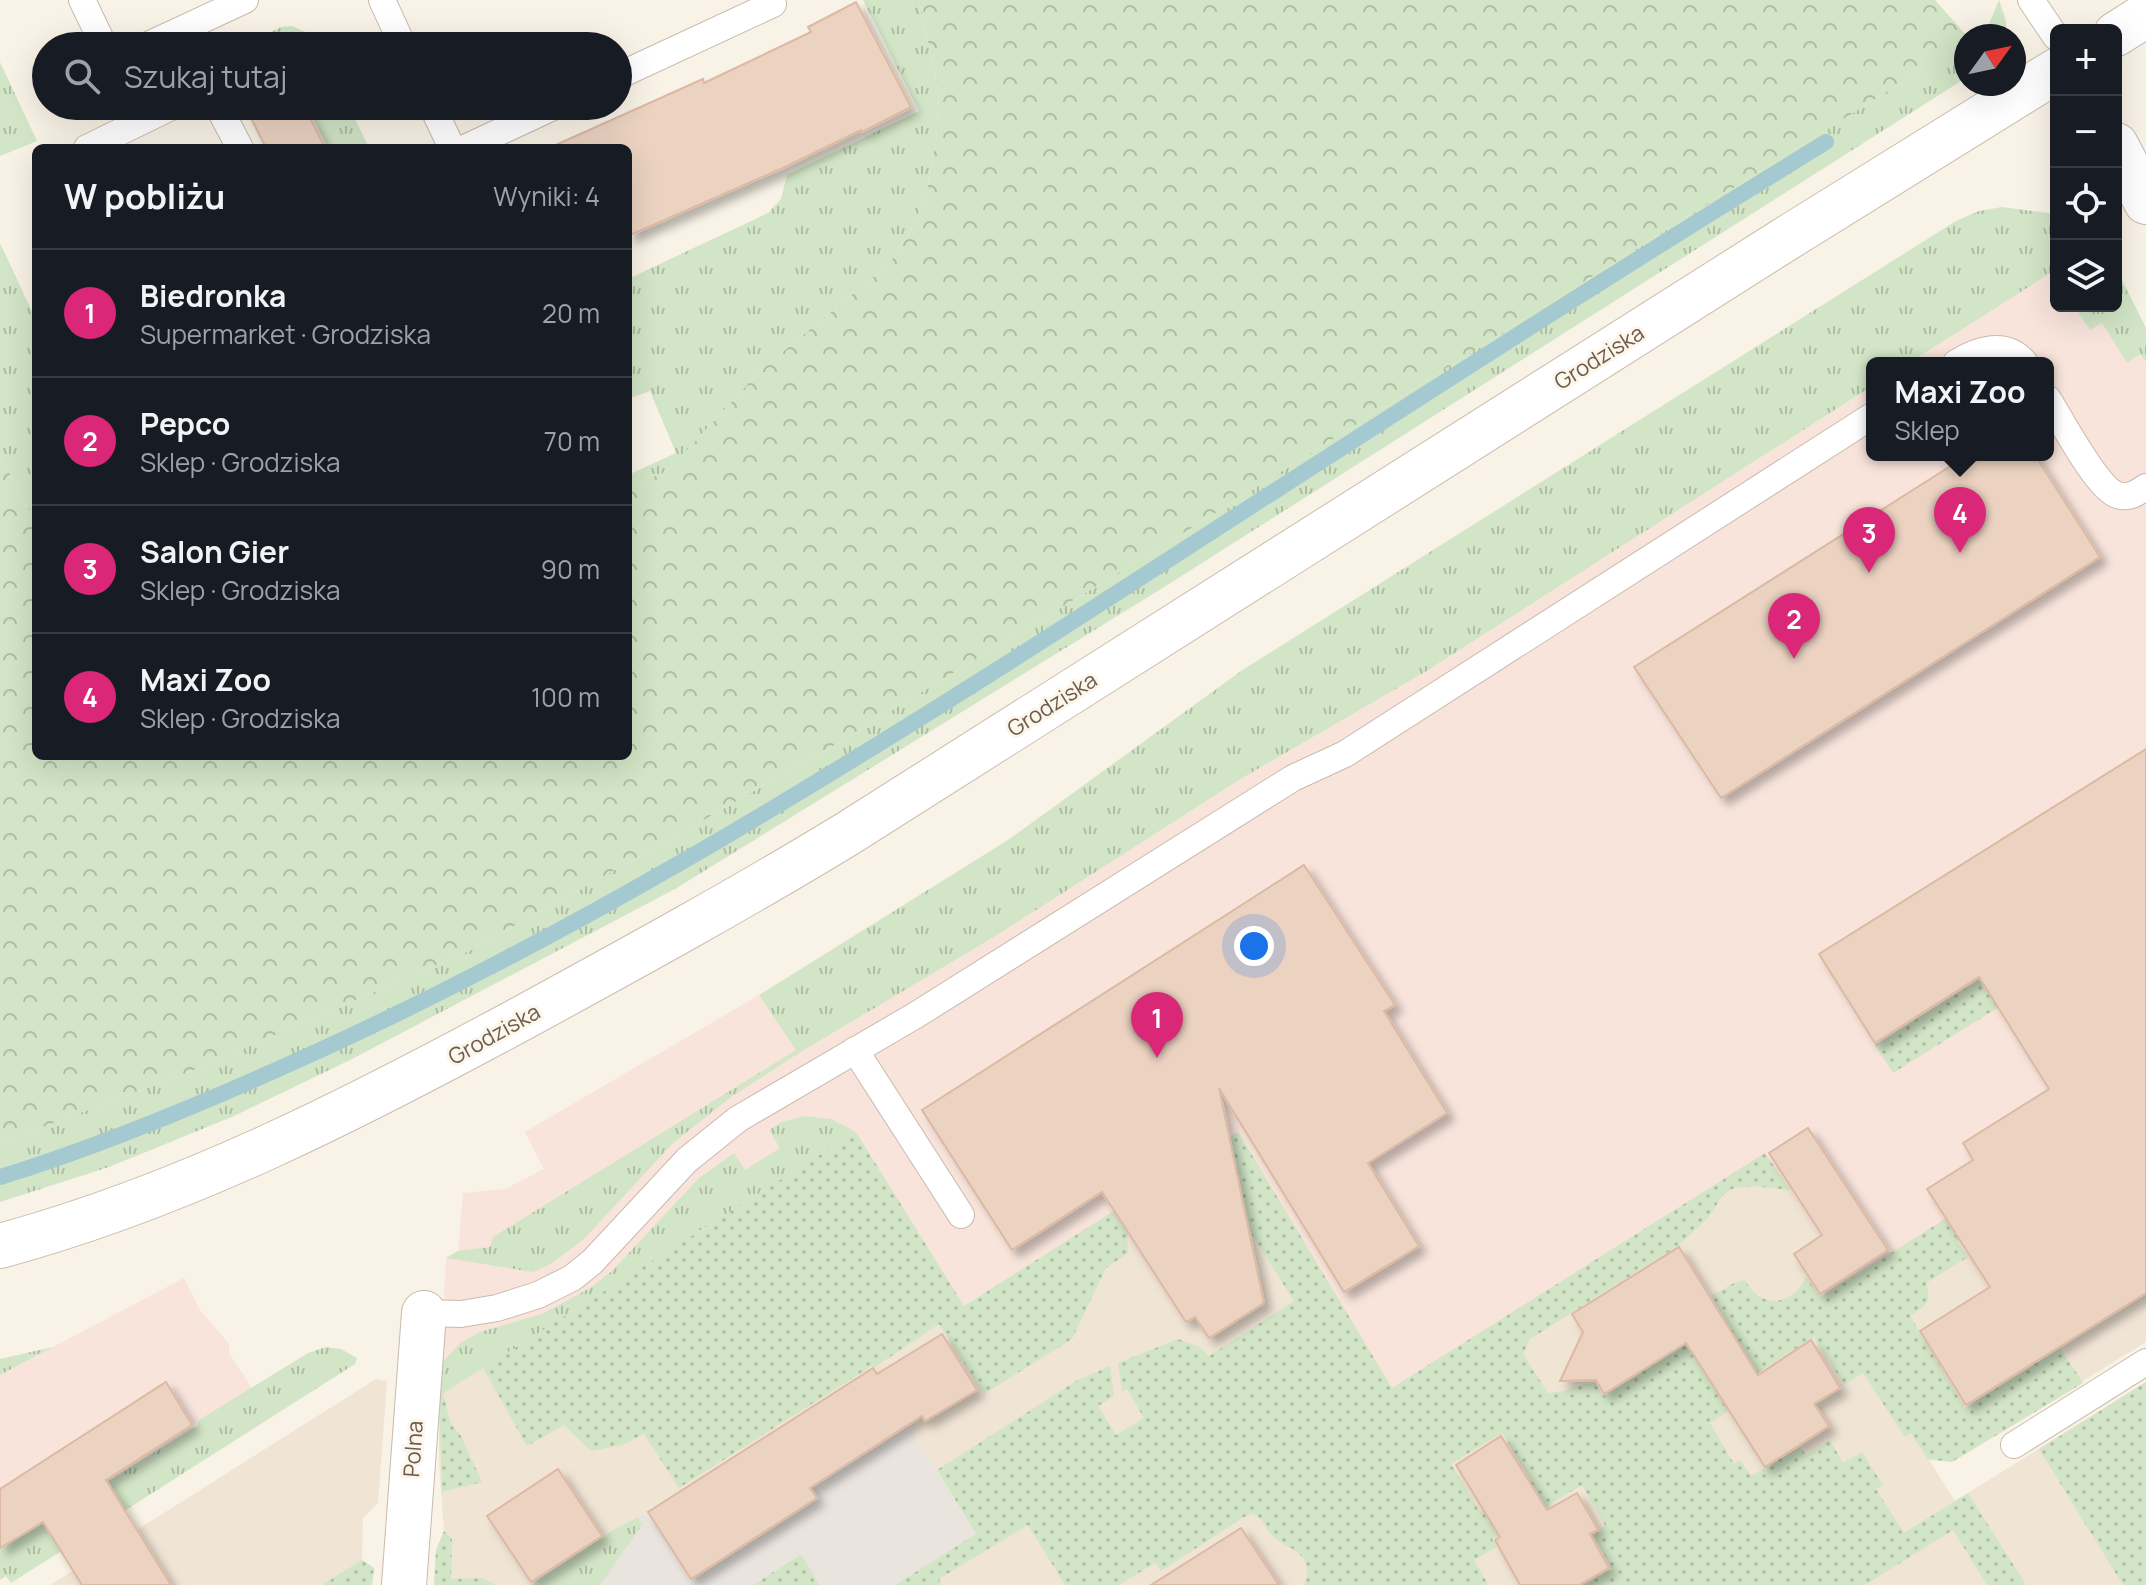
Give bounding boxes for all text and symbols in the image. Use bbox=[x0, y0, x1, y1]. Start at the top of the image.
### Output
north arrow bbox=[1954, 24, 2026, 96]
map controls bbox=[2050, 24, 2122, 312]
button: + bbox=[2050, 24, 2122, 96]
search box bbox=[32, 32, 632, 120]
icon: search bbox=[60, 54, 104, 98]
text: Szukaj tutaj bbox=[124, 56, 287, 97]
button: − bbox=[2050, 96, 2122, 168]
button: locate bbox=[2050, 168, 2122, 240]
text: W pobliżu bbox=[64, 173, 225, 219]
text: Wyniki: 4 bbox=[493, 178, 600, 214]
button: layers bbox=[2050, 240, 2122, 312]
text: Biedronka bbox=[140, 275, 286, 316]
text: 1 bbox=[84, 295, 96, 331]
text: 20 m bbox=[542, 295, 600, 331]
text: Supermarket · Grodziska bbox=[140, 316, 431, 352]
street label: Grodziska bbox=[1548, 318, 1650, 396]
popup bbox=[1866, 357, 2054, 461]
text: Maxi Zoo bbox=[1895, 371, 2025, 412]
text: Pepco bbox=[140, 403, 230, 444]
text: Sklep bbox=[1895, 412, 1960, 448]
text: 2 bbox=[82, 423, 98, 459]
text: 70 m bbox=[544, 423, 600, 459]
text: Sklep · Grodziska bbox=[140, 444, 341, 480]
pin: 4 bbox=[1934, 487, 1986, 553]
pin: 3 bbox=[1843, 507, 1895, 573]
text: Salon Gier bbox=[140, 531, 289, 572]
text: 3 bbox=[82, 551, 98, 587]
text: 90 m bbox=[541, 551, 600, 587]
text: Sklep · Grodziska bbox=[140, 572, 341, 608]
pin: 2 bbox=[1768, 593, 1820, 659]
text: Maxi Zoo bbox=[140, 659, 271, 700]
street label: Grodziska bbox=[1001, 665, 1103, 743]
text: 4 bbox=[82, 679, 98, 715]
text: 100 m bbox=[531, 679, 600, 715]
text: Sklep · Grodziska bbox=[140, 700, 341, 736]
your location bbox=[1234, 926, 1274, 966]
pin: 1 bbox=[1131, 992, 1183, 1058]
street label: Grodziska bbox=[443, 996, 545, 1072]
street label: Polna bbox=[396, 1420, 430, 1478]

